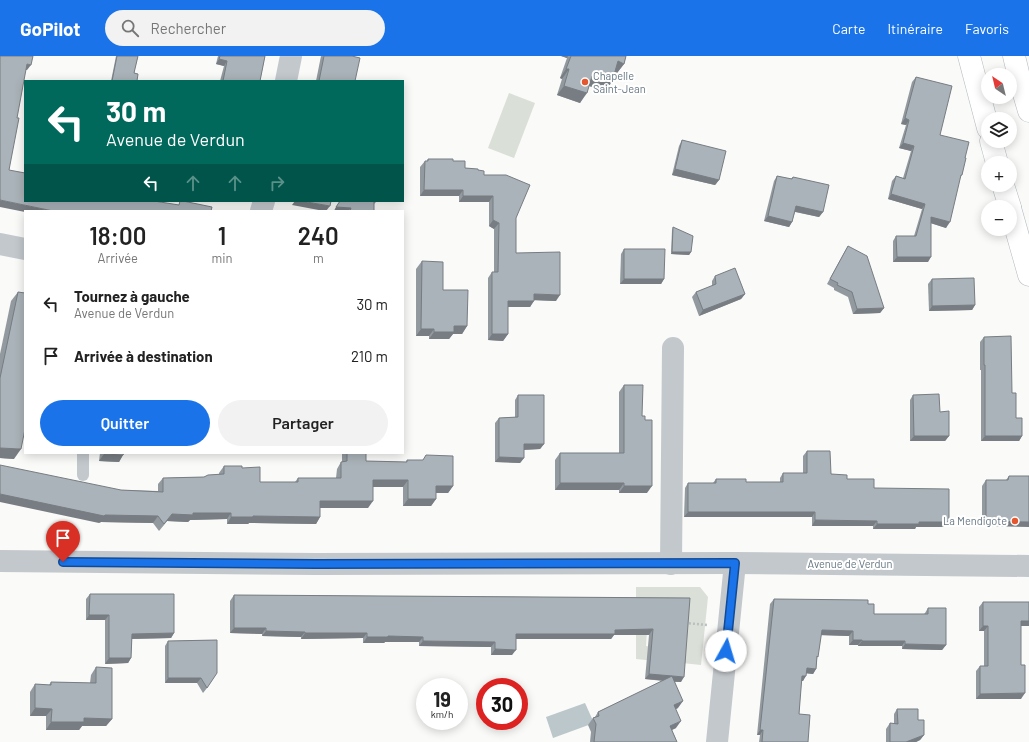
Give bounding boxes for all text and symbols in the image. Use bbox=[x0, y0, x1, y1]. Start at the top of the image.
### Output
search box bbox=[105, 10, 385, 46]
text: GoPilot bbox=[20, 17, 81, 40]
icon: search bbox=[119, 17, 141, 39]
text: Rechercher bbox=[151, 19, 226, 37]
text: Carte bbox=[832, 20, 865, 37]
text: Itinéraire bbox=[887, 20, 943, 37]
text: Favoris bbox=[965, 20, 1009, 37]
north arrow bbox=[981, 68, 1017, 104]
map controls bbox=[981, 68, 1017, 236]
place label: Chapelle Saint-Jean bbox=[593, 69, 646, 95]
marker: Chapelle Saint-Jean bbox=[580, 77, 590, 87]
text: 30 m bbox=[106, 94, 166, 128]
icon: left bbox=[40, 96, 92, 148]
button: layers bbox=[981, 112, 1017, 148]
text: Avenue de Verdun bbox=[106, 128, 245, 150]
button: + bbox=[981, 156, 1017, 192]
icon: left bbox=[140, 172, 162, 194]
icon: ahead bbox=[182, 172, 204, 194]
icon: ahead bbox=[224, 172, 246, 194]
icon: right bbox=[266, 172, 288, 194]
button: − bbox=[981, 200, 1017, 236]
text: 18:00 bbox=[89, 221, 146, 250]
text: 1 bbox=[218, 221, 226, 250]
text: 240 bbox=[298, 221, 339, 250]
text: Arrivée bbox=[98, 250, 138, 266]
text: min bbox=[212, 250, 233, 266]
text: m bbox=[313, 250, 324, 266]
text: Tournez à gauche bbox=[74, 287, 190, 305]
icon: left bbox=[40, 293, 62, 315]
text: 30 m bbox=[356, 295, 388, 313]
text: Avenue de Verdun bbox=[74, 305, 174, 321]
icon: arrive bbox=[40, 345, 62, 367]
text: Arrivée à destination bbox=[74, 347, 213, 365]
text: 210 m bbox=[351, 347, 388, 365]
button: Quitter bbox=[40, 400, 210, 446]
button: Partager bbox=[218, 400, 388, 446]
place label: La Mendigote bbox=[943, 514, 1007, 527]
marker: La Mendigote bbox=[1010, 516, 1020, 526]
pin bbox=[46, 521, 80, 562]
icon: arrive bbox=[52, 527, 74, 549]
street label: Avenue de Verdun bbox=[808, 557, 892, 570]
position arrow bbox=[705, 630, 747, 672]
speed limit sign: 30 bbox=[476, 678, 528, 730]
text: 19 bbox=[433, 687, 451, 711]
text: km/h bbox=[431, 708, 453, 720]

